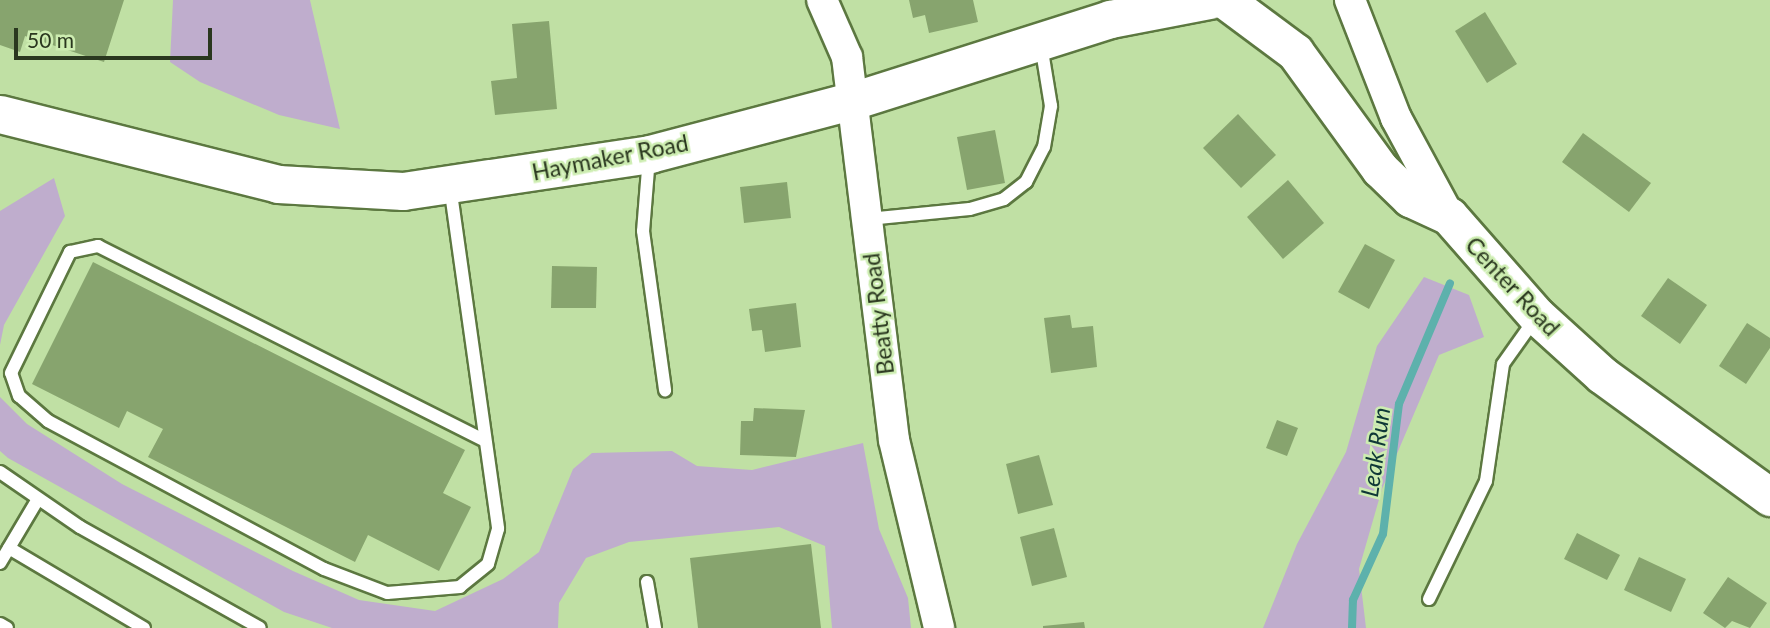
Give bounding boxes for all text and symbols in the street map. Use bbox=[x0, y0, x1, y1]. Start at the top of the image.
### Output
scale bar bbox=[18, 14, 215, 58]
text: 50 m bbox=[27, 27, 74, 52]
street label: Haymaker Road bbox=[529, 128, 691, 186]
street label: Center Road bbox=[1460, 231, 1566, 341]
street label: Beatty Road bbox=[857, 251, 899, 377]
water label: Leak Run bbox=[1354, 405, 1396, 499]

